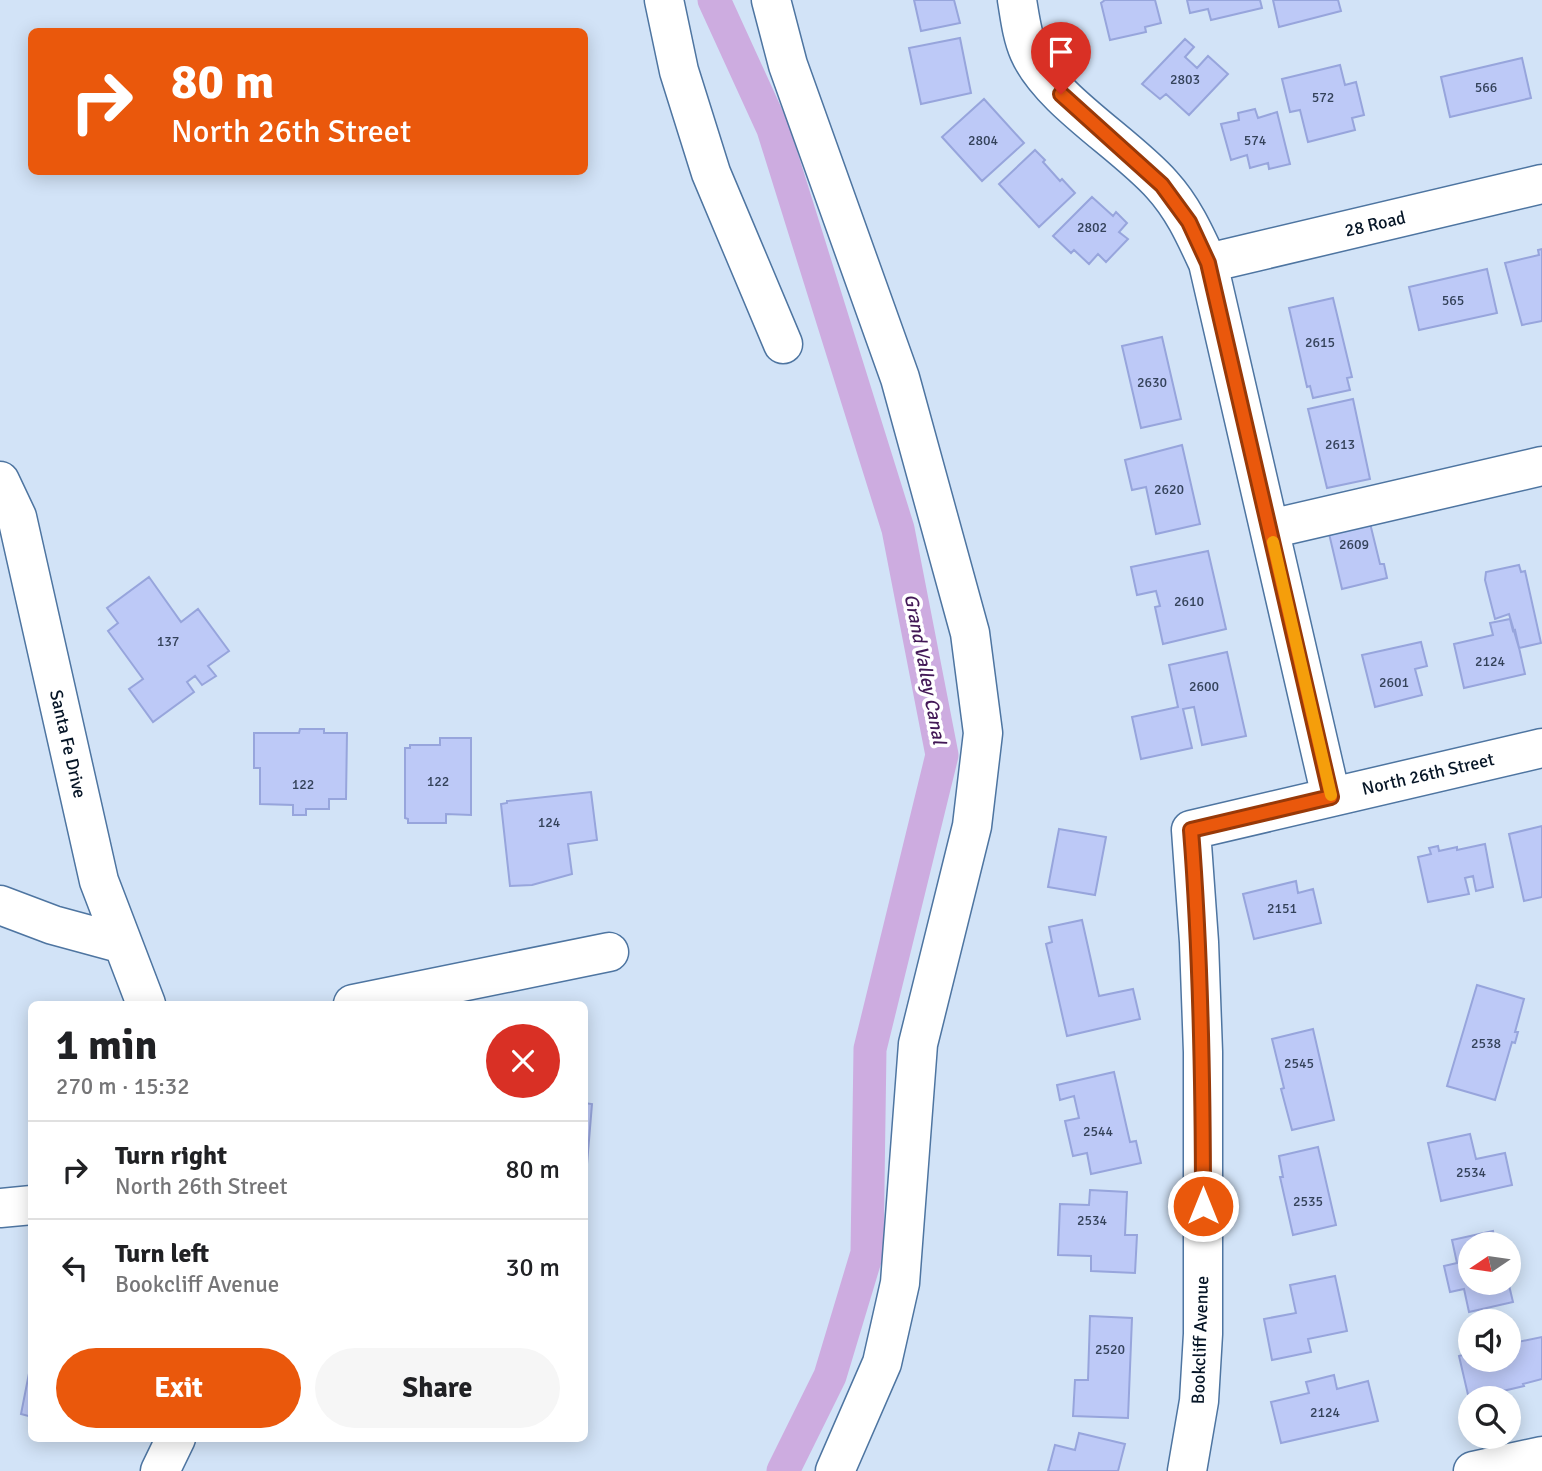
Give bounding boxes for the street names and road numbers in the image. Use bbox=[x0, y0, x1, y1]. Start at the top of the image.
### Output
street label: 28 Road bbox=[1342, 206, 1408, 242]
street label: Santa Fe Drive bbox=[45, 688, 91, 800]
street label: North 26th Street bbox=[1360, 748, 1496, 800]
street label: Bookcliff Avenue bbox=[1187, 1275, 1213, 1405]

